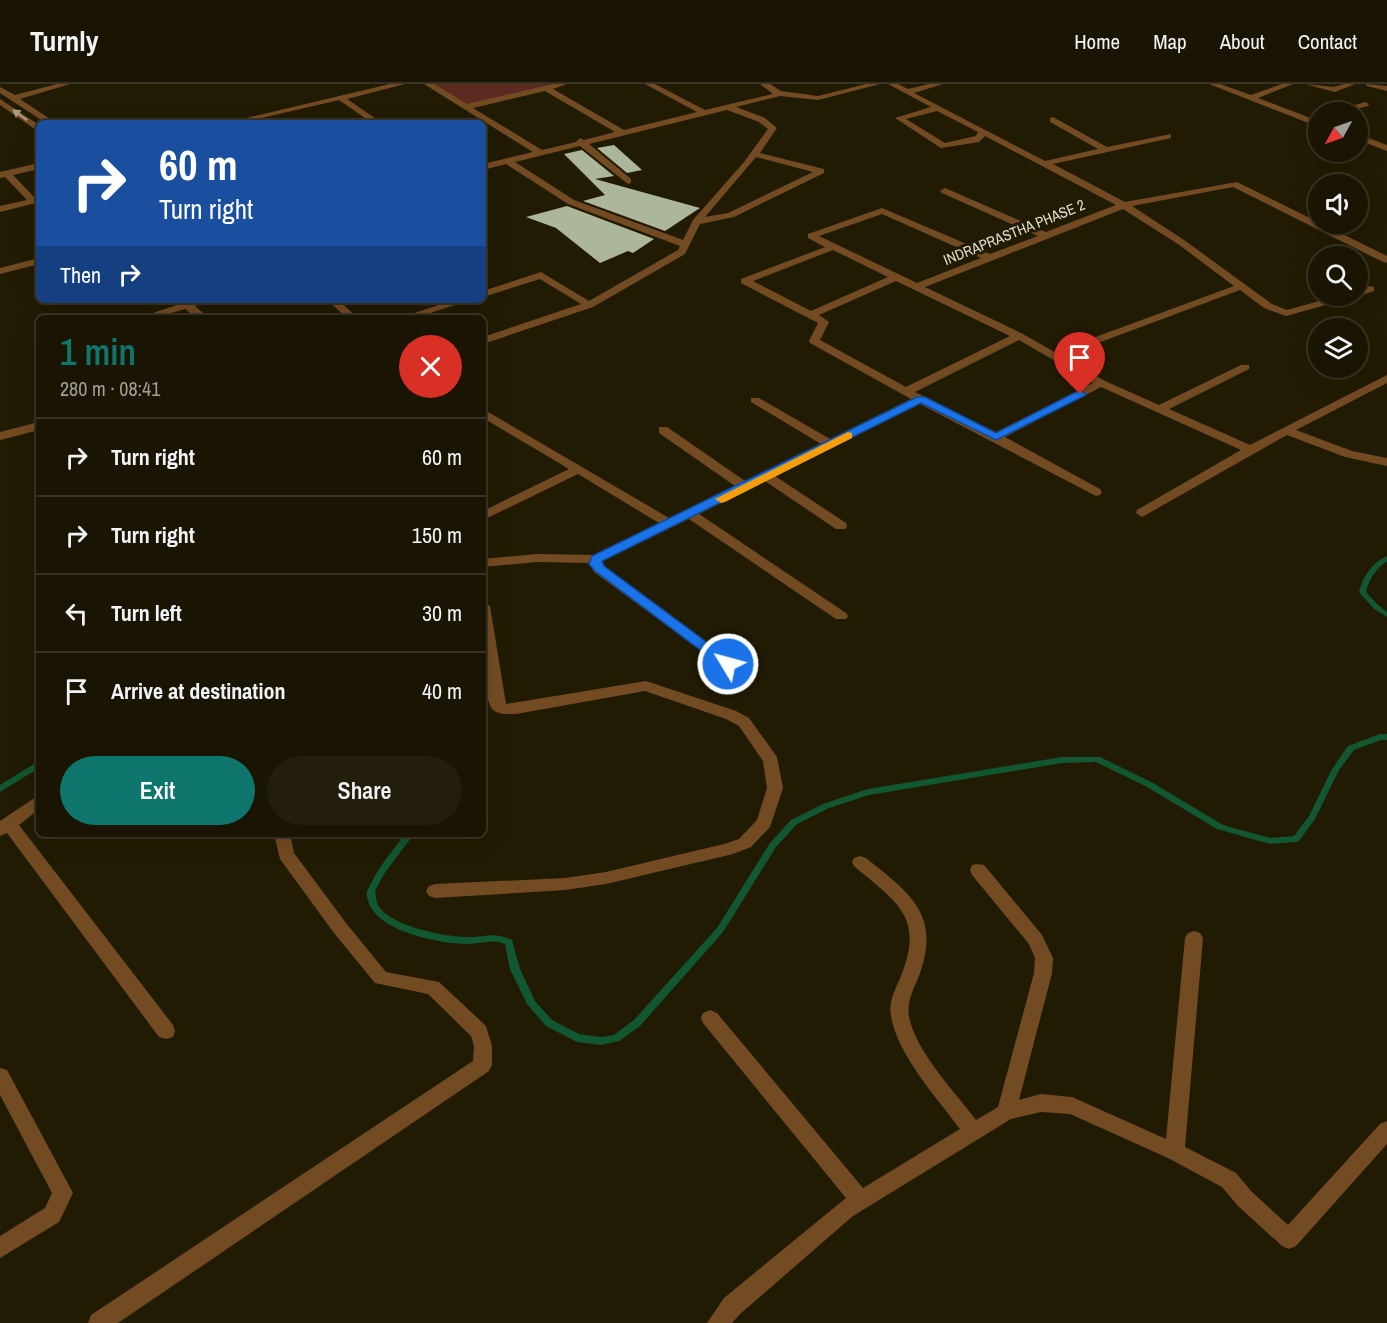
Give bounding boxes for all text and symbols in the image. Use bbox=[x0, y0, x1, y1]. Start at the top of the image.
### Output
text: Turnly bbox=[30, 22, 99, 60]
text: Home bbox=[1074, 27, 1120, 56]
text: Map bbox=[1153, 27, 1187, 56]
text: About bbox=[1220, 27, 1265, 56]
text: Contact bbox=[1298, 27, 1357, 56]
north arrow bbox=[1308, 102, 1368, 162]
map controls bbox=[1308, 102, 1368, 378]
one-way arrow bbox=[12, 109, 27, 121]
text: 60 m bbox=[159, 137, 238, 193]
icon: right bbox=[60, 144, 138, 222]
button: sound bbox=[1308, 174, 1368, 234]
text: Turn right bbox=[159, 191, 253, 227]
street label: INDRAPRASTHA PHASE 2 bbox=[940, 194, 1088, 270]
button: search bbox=[1308, 246, 1368, 306]
icon: right bbox=[113, 258, 146, 291]
text: Then bbox=[60, 260, 101, 290]
button: layers bbox=[1308, 318, 1368, 378]
text: 1 min bbox=[60, 328, 136, 376]
pin bbox=[1054, 332, 1105, 394]
button: close bbox=[399, 335, 462, 398]
icon: arrive bbox=[1063, 341, 1096, 374]
text: 280 m · 08:41 bbox=[60, 375, 160, 402]
icon: right bbox=[60, 441, 93, 474]
text: Turn right bbox=[111, 442, 195, 472]
text: 60 m bbox=[422, 442, 462, 472]
icon: right bbox=[60, 519, 93, 552]
text: Turn right bbox=[111, 520, 195, 550]
text: 150 m bbox=[412, 520, 462, 550]
icon: left bbox=[60, 597, 93, 630]
text: Turn left bbox=[111, 598, 182, 628]
text: 30 m bbox=[422, 598, 462, 628]
position arrow bbox=[696, 632, 760, 696]
icon: arrive bbox=[60, 675, 93, 708]
text: Arrive at destination bbox=[111, 676, 285, 706]
text: 40 m bbox=[422, 676, 462, 706]
button: Exit bbox=[60, 756, 255, 825]
button: Share bbox=[267, 756, 462, 825]

